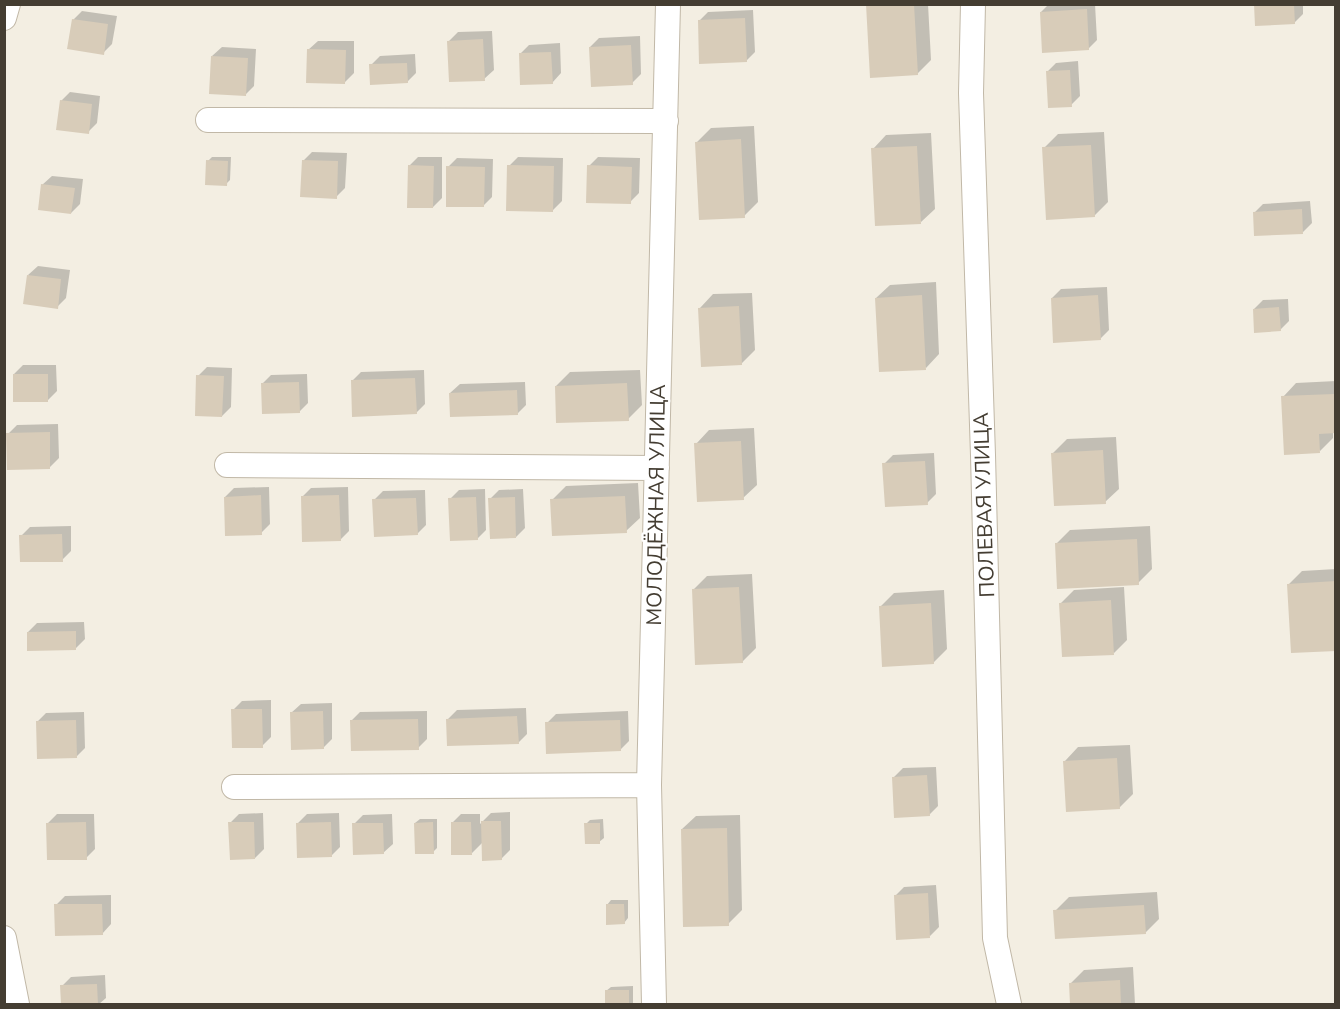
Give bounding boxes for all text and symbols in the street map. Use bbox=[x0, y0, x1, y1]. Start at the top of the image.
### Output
street label: МОЛОДЁЖНАЯ УЛИЦА bbox=[640, 384, 672, 626]
street label: ПОЛЕВАЯ УЛИЦА bbox=[967, 412, 1001, 598]

